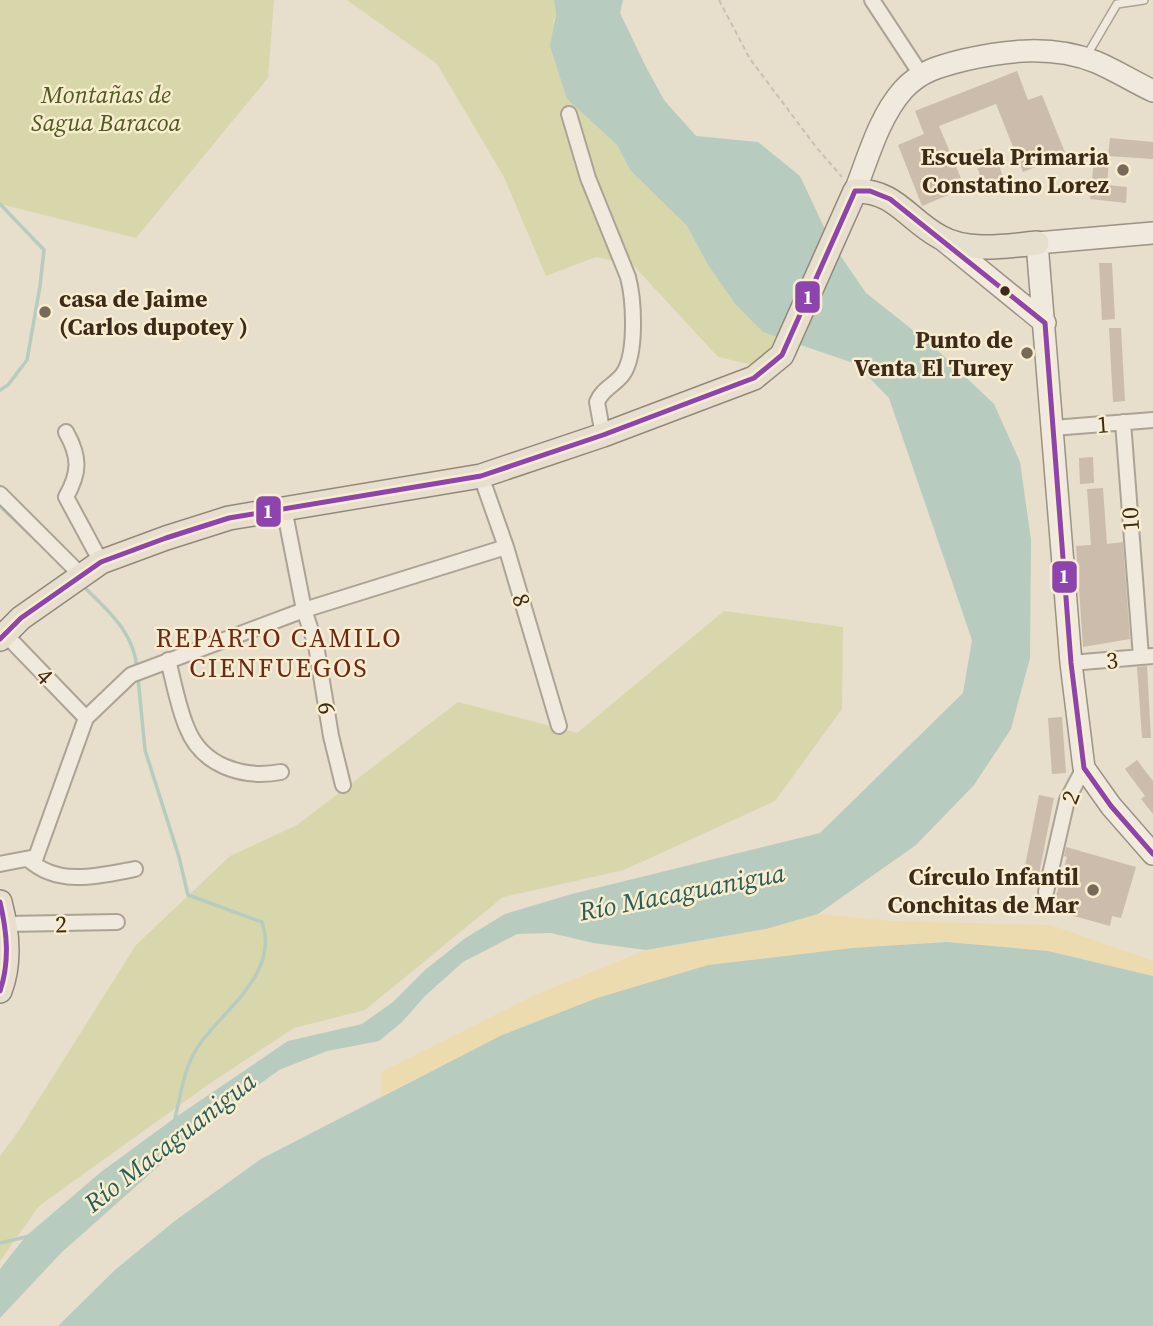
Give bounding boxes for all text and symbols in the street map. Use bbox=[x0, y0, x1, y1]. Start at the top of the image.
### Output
park label: Montañas de Sagua Baracoa bbox=[31, 78, 182, 139]
place label: Escuela Primaria Constatino Lorez bbox=[921, 140, 1109, 201]
marker: Escuela Primaria Constatino Lorez bbox=[1115, 162, 1131, 178]
line badge: 1 bbox=[794, 280, 821, 314]
place label: casa de Jaime (Carlos dupotey ) bbox=[59, 282, 248, 343]
text: 1 bbox=[803, 284, 813, 310]
unlabelled marker bbox=[998, 284, 1012, 298]
marker: casa de Jaime (Carlos dupotey ) bbox=[37, 304, 53, 320]
place label: Punto de Venta El Turey bbox=[854, 323, 1013, 384]
marker: Punto de Venta El Turey bbox=[1019, 345, 1035, 361]
street label: 1 bbox=[1096, 407, 1110, 441]
line badge: 1 bbox=[255, 495, 282, 528]
text: 1 bbox=[263, 498, 273, 524]
street label: 10 bbox=[1113, 506, 1147, 532]
line badge: 1 bbox=[1051, 560, 1078, 594]
text: 1 bbox=[1059, 563, 1069, 589]
street label: 8 bbox=[504, 589, 540, 611]
district label: REPARTO CAMILO CIENFUEGOS bbox=[155, 620, 403, 686]
street label: 3 bbox=[1105, 643, 1119, 677]
street label: 4 bbox=[29, 660, 61, 692]
street label: 6 bbox=[310, 699, 344, 717]
street label: 2 bbox=[1052, 785, 1088, 809]
water label: Río Macaguanigua bbox=[575, 854, 789, 930]
place label: Círculo Infantil Conchitas de Mar bbox=[887, 860, 1080, 921]
marker: Círculo Infantil Conchitas de Mar bbox=[1085, 882, 1101, 898]
street label: 2 bbox=[55, 907, 67, 941]
water label: Río Macaguanigua bbox=[76, 1063, 264, 1221]

